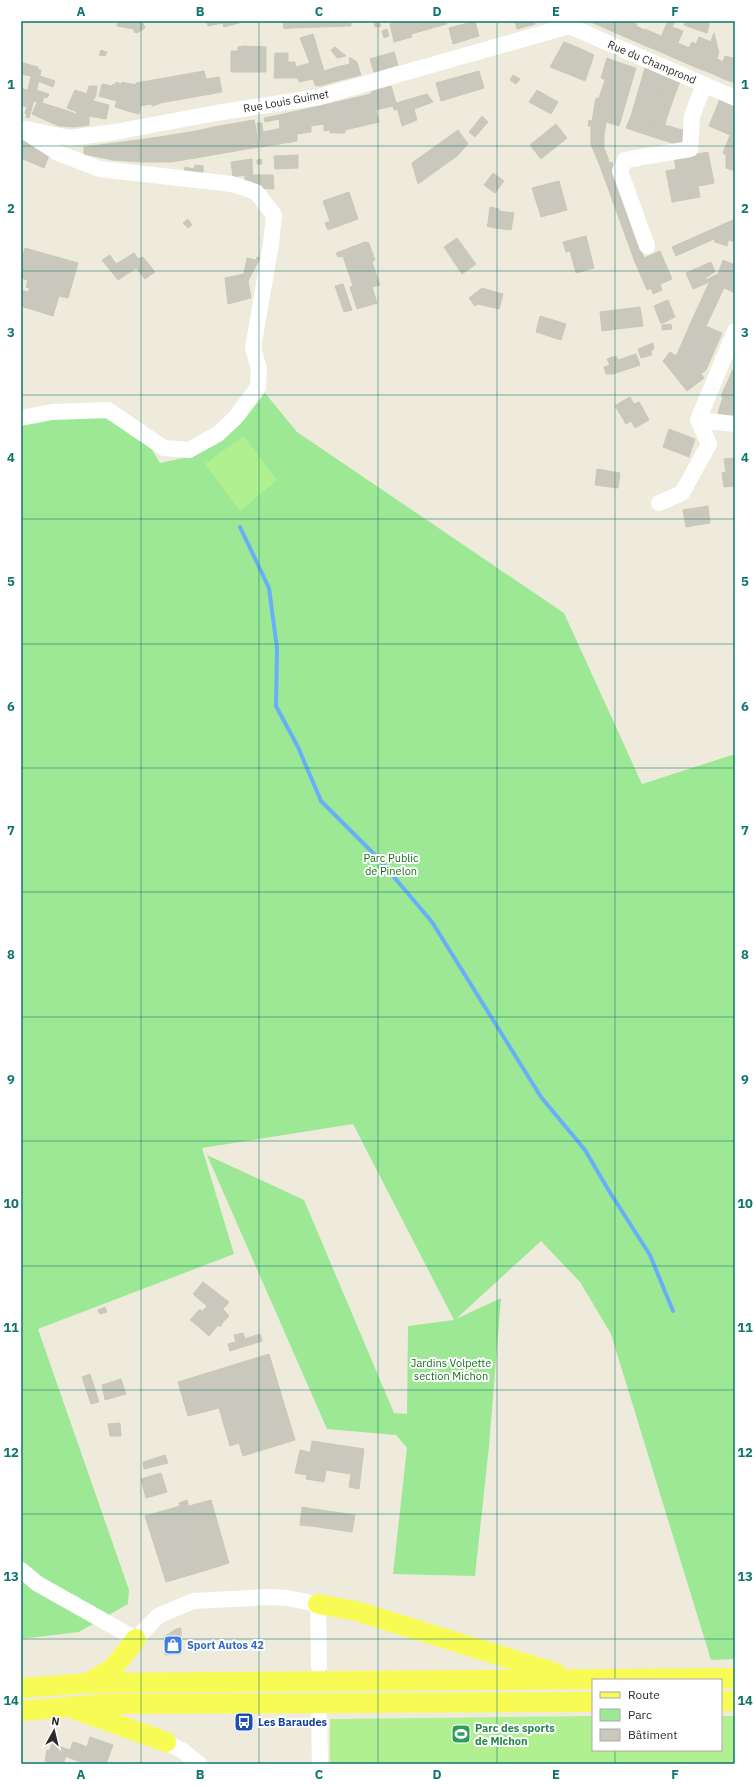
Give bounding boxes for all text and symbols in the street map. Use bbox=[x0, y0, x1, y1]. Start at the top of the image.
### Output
text: A bbox=[77, 3, 86, 20]
text: B bbox=[196, 3, 205, 20]
text: C bbox=[315, 3, 324, 20]
text: D bbox=[432, 3, 442, 20]
text: E bbox=[552, 3, 560, 20]
text: F bbox=[671, 3, 679, 20]
street label: Rue du Champrond bbox=[606, 37, 698, 87]
text: 1 bbox=[7, 76, 15, 93]
text: 1 bbox=[741, 76, 749, 93]
street label: Rue Louis Guimet bbox=[242, 87, 330, 115]
text: 2 bbox=[7, 200, 15, 217]
text: 2 bbox=[741, 200, 749, 217]
text: 3 bbox=[7, 324, 15, 341]
text: 3 bbox=[741, 324, 749, 341]
text: 4 bbox=[7, 449, 15, 466]
text: 4 bbox=[741, 449, 749, 466]
text: 5 bbox=[7, 573, 15, 590]
text: 5 bbox=[741, 573, 749, 590]
text: 6 bbox=[7, 698, 15, 715]
text: 6 bbox=[741, 698, 749, 715]
text: 7 bbox=[7, 822, 15, 839]
text: 7 bbox=[741, 822, 749, 839]
park label: Parc Public de Pinelon bbox=[363, 851, 419, 878]
text: 8 bbox=[7, 946, 15, 963]
text: 8 bbox=[741, 946, 749, 963]
text: 9 bbox=[7, 1071, 15, 1088]
text: 9 bbox=[741, 1071, 749, 1088]
text: 10 bbox=[3, 1195, 19, 1212]
text: 10 bbox=[737, 1195, 753, 1212]
text: 11 bbox=[3, 1319, 19, 1336]
text: 11 bbox=[737, 1319, 753, 1336]
park label: Jardins Volpette section Michon bbox=[411, 1356, 491, 1383]
text: 12 bbox=[3, 1444, 19, 1461]
text: 12 bbox=[737, 1444, 753, 1461]
text: 13 bbox=[3, 1568, 19, 1585]
text: 13 bbox=[737, 1568, 753, 1585]
shop icon: Sport Autos 42 bbox=[162, 1634, 184, 1656]
place label: Sport Autos 42 bbox=[187, 1638, 264, 1652]
legend bbox=[592, 1679, 722, 1751]
text: Route bbox=[628, 1687, 660, 1702]
text: 14 bbox=[3, 1692, 19, 1709]
text: 14 bbox=[737, 1692, 753, 1709]
text: Parc bbox=[628, 1707, 652, 1722]
north arrow bbox=[34, 1711, 74, 1751]
bus stop icon: Les Baraudes bbox=[233, 1711, 255, 1733]
text: N bbox=[50, 1714, 60, 1729]
place label: Les Baraudes bbox=[258, 1715, 328, 1729]
place label: Parc des sports de Michon bbox=[475, 1721, 555, 1748]
sports icon: Parc des sports de Michon bbox=[450, 1723, 472, 1745]
text: Bâtiment bbox=[628, 1727, 678, 1742]
text: A bbox=[77, 1766, 86, 1783]
text: B bbox=[196, 1766, 205, 1783]
text: C bbox=[315, 1766, 324, 1783]
text: D bbox=[432, 1766, 442, 1783]
text: E bbox=[552, 1766, 560, 1783]
text: F bbox=[671, 1766, 679, 1783]

